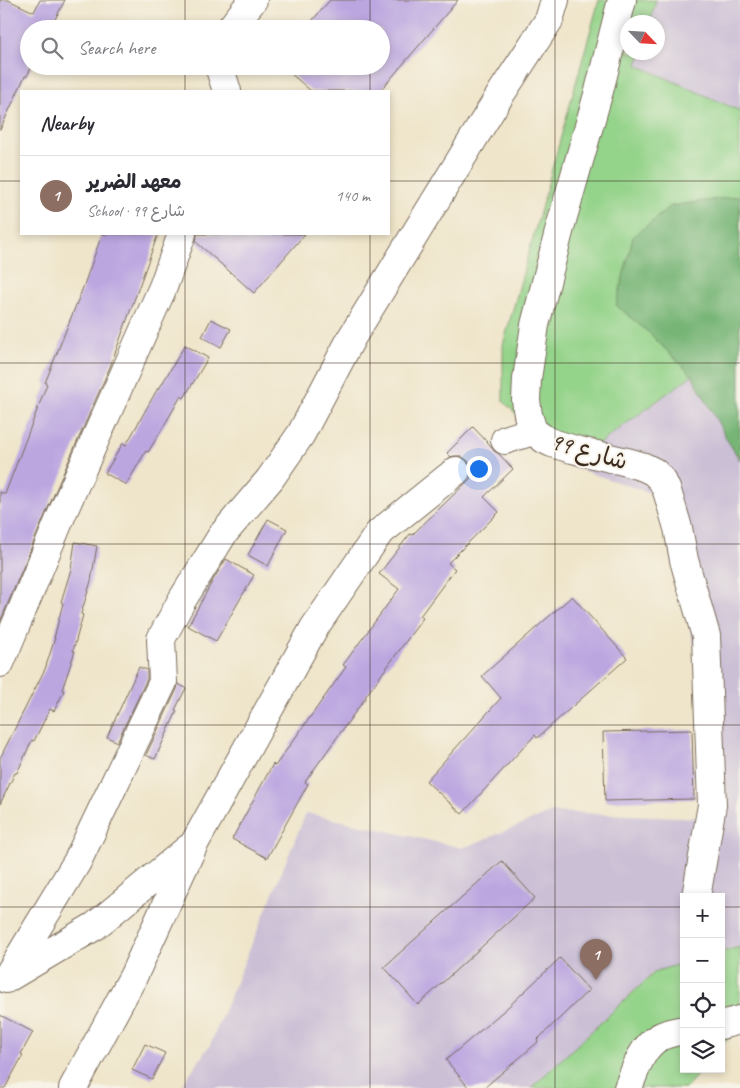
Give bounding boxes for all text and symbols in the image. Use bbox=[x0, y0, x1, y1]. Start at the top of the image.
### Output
north arrow bbox=[620, 15, 665, 60]
search box bbox=[20, 20, 390, 75]
icon: search bbox=[38, 34, 66, 62]
text: Search here bbox=[78, 36, 155, 60]
text: Nearby bbox=[40, 110, 93, 136]
text: معهد الضرير bbox=[87, 170, 182, 194]
text: 1 bbox=[52, 186, 60, 206]
text: 140 m bbox=[336, 186, 370, 206]
text: School · شارع 99 bbox=[87, 201, 185, 221]
street label: شارع 99 bbox=[546, 426, 631, 478]
your location bbox=[466, 456, 492, 482]
map controls bbox=[680, 893, 725, 1073]
button: + bbox=[680, 893, 725, 938]
button: − bbox=[680, 938, 725, 983]
pin: 1 bbox=[580, 939, 612, 980]
button: locate bbox=[680, 983, 725, 1028]
button: layers bbox=[680, 1028, 725, 1073]

